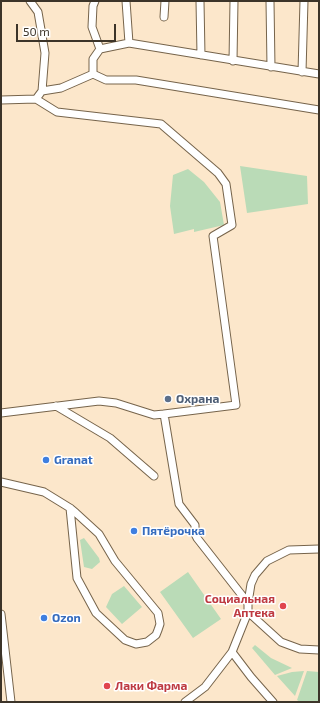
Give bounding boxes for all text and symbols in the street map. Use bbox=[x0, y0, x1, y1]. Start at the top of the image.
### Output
scale bar bbox=[18, 16, 118, 42]
text: 50 m bbox=[23, 24, 50, 38]
place label: Охрана bbox=[176, 392, 219, 406]
marker: Охрана bbox=[163, 394, 173, 404]
place label: Granat bbox=[54, 453, 93, 467]
marker: Granat bbox=[41, 455, 51, 465]
place label: Пятёрочка bbox=[142, 524, 205, 538]
marker: Пятёрочка bbox=[129, 526, 139, 536]
place label: Социальная Аптека bbox=[205, 592, 275, 620]
marker: Социальная Аптека bbox=[278, 601, 288, 611]
place label: Ozon bbox=[52, 611, 81, 625]
marker: Ozon bbox=[39, 613, 49, 623]
place label: Лаки Фарма bbox=[115, 679, 187, 693]
marker: Лаки Фарма bbox=[102, 681, 112, 691]

